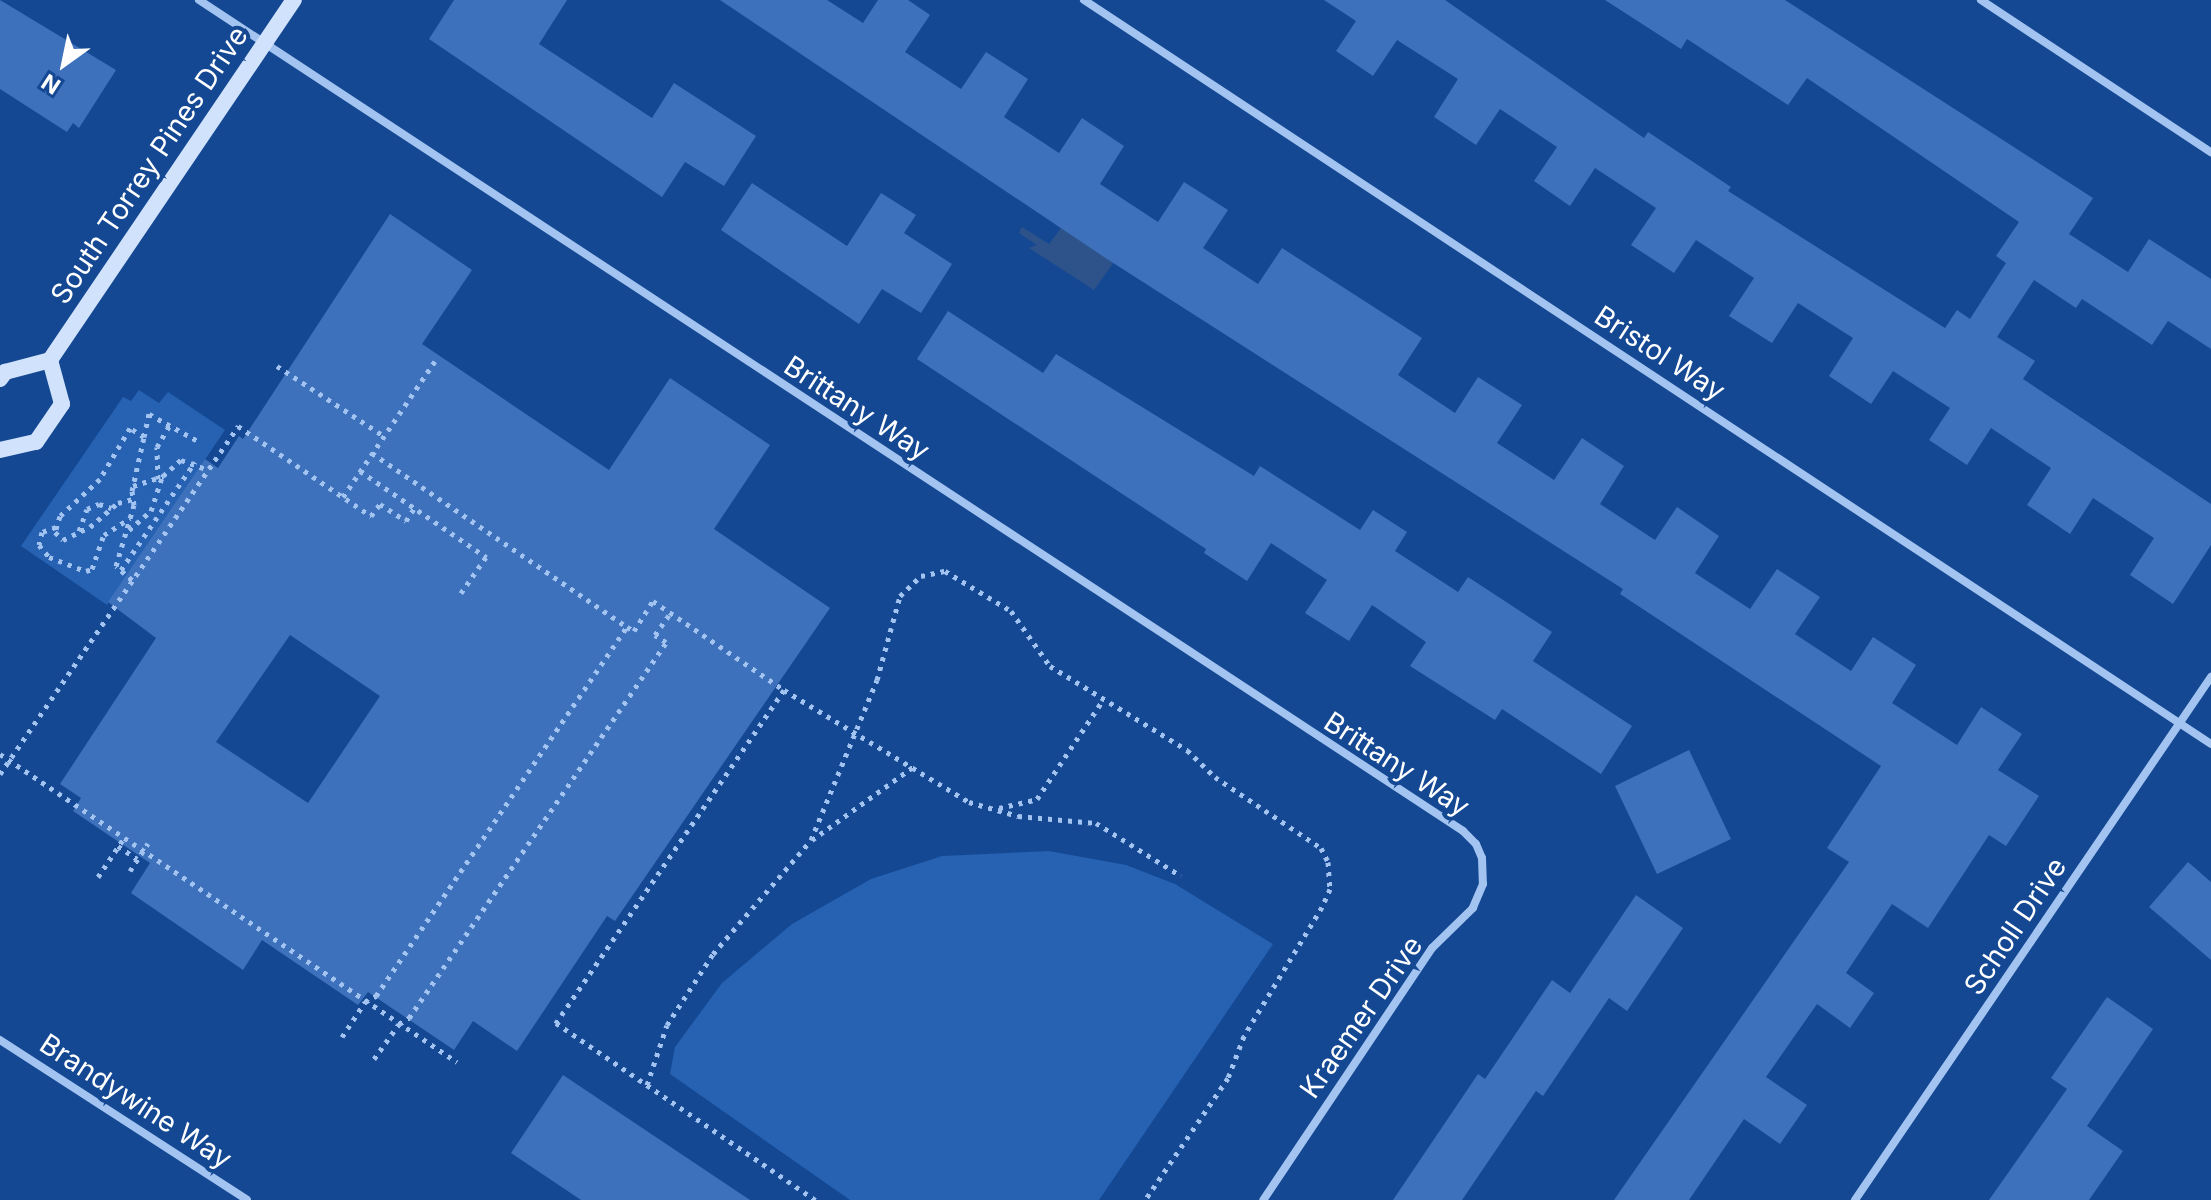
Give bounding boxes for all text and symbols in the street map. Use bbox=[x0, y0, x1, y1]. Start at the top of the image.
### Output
street label: South Torrey Pines Drive bbox=[43, 20, 255, 310]
north arrow bbox=[24, 24, 104, 104]
text: N bbox=[37, 69, 65, 100]
street label: Bristol Way bbox=[1589, 298, 1731, 408]
street label: Brittany Way bbox=[778, 349, 936, 467]
street label: Brittany Way bbox=[1318, 705, 1476, 823]
street label: Scholl Drive bbox=[1957, 851, 2073, 1001]
street label: Kraemer Drive bbox=[1293, 929, 1429, 1105]
street label: Brandywine Way bbox=[34, 1027, 238, 1175]

